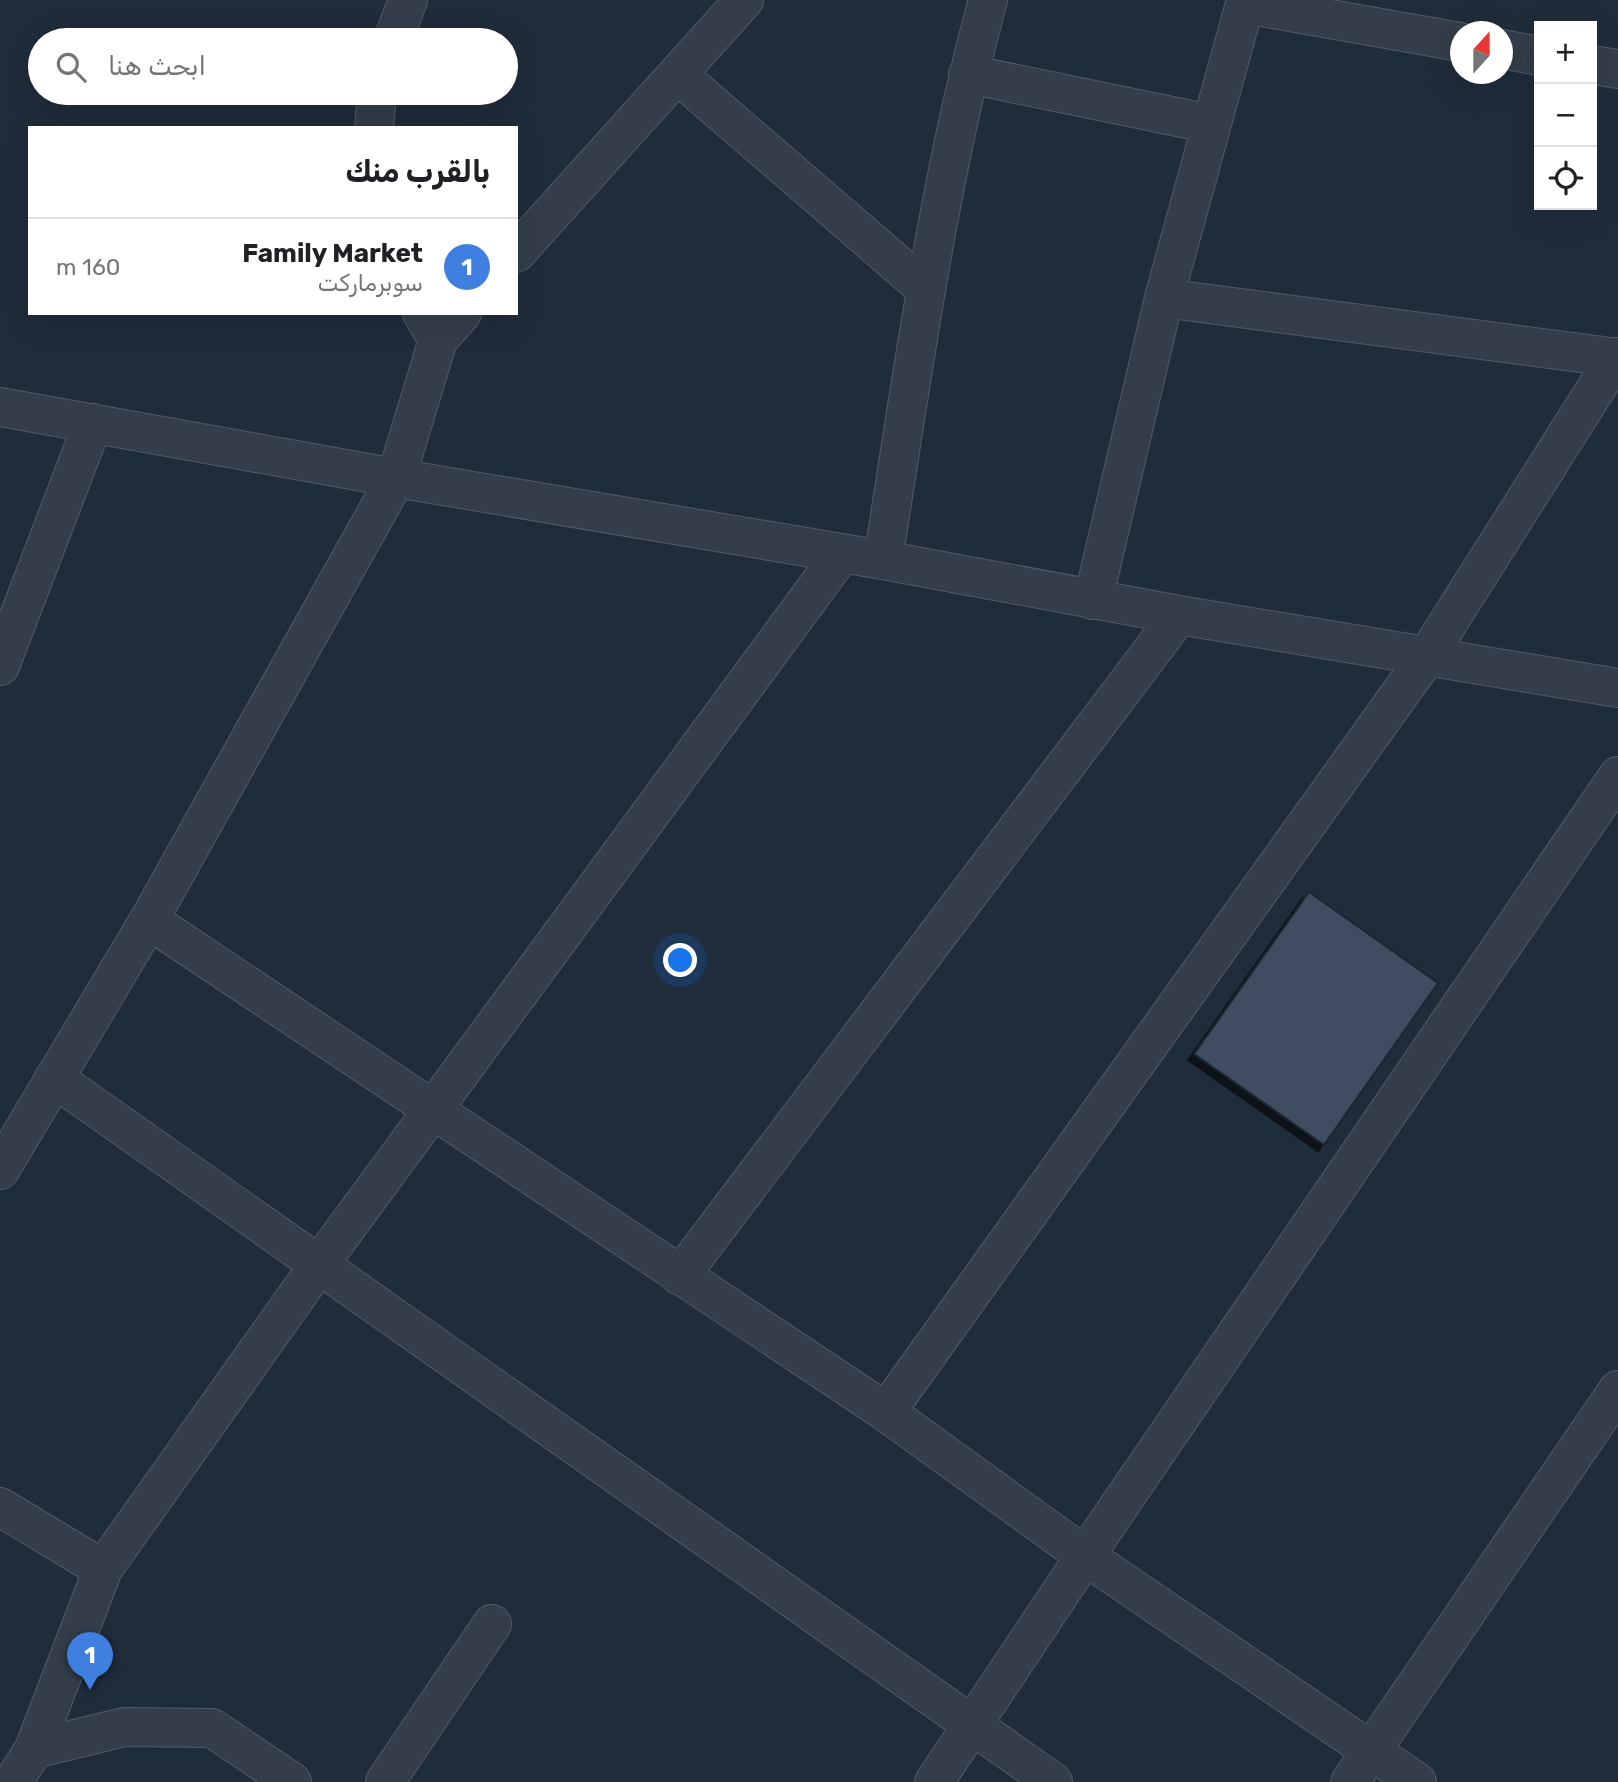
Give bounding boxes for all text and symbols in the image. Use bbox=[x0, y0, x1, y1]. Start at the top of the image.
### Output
north arrow bbox=[1450, 21, 1513, 84]
map controls bbox=[1534, 21, 1597, 210]
button: + bbox=[1534, 21, 1597, 84]
search box bbox=[28, 28, 518, 105]
icon: search bbox=[52, 48, 90, 86]
text: ابحث هنا bbox=[108, 51, 206, 82]
button: − bbox=[1534, 84, 1597, 147]
button: locate bbox=[1534, 147, 1597, 210]
text: بالقرب منك bbox=[345, 154, 490, 190]
text: Family Market bbox=[242, 238, 423, 269]
text: 160 m bbox=[56, 253, 120, 281]
text: 1 bbox=[461, 253, 473, 281]
text: سوبرماركت bbox=[318, 269, 423, 297]
your location bbox=[663, 943, 697, 977]
pin: 1 bbox=[67, 1632, 113, 1690]

